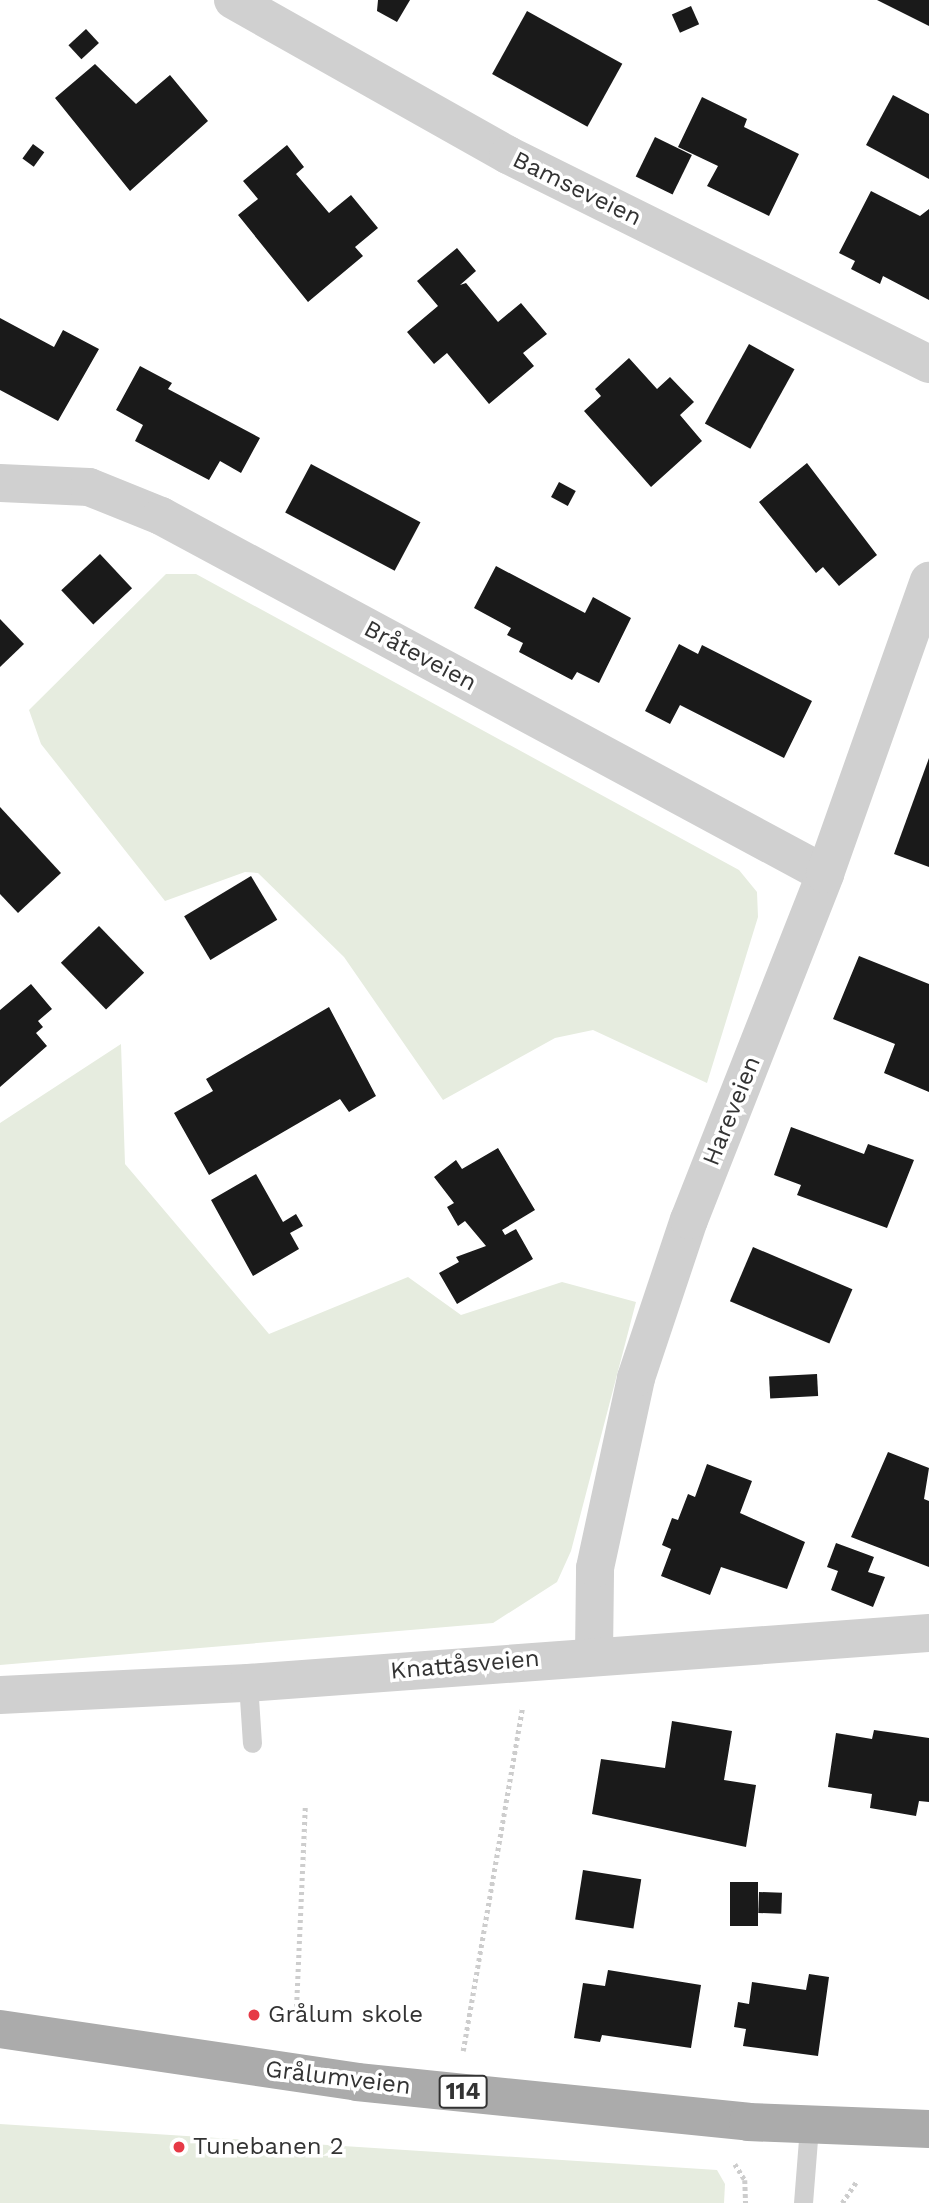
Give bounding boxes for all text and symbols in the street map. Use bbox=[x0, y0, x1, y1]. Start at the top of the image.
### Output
street label: Bamseveien bbox=[508, 145, 646, 233]
street label: Bråteveien bbox=[359, 614, 481, 698]
street label: Hareveien bbox=[697, 1052, 767, 1170]
street label: Knattåsveien bbox=[389, 1644, 541, 1686]
place label: Grålum skole bbox=[268, 2001, 423, 2029]
marker: Grålum skole bbox=[246, 2007, 262, 2023]
street label: Grålumveien bbox=[264, 2055, 412, 2101]
road number: 114 bbox=[438, 2072, 488, 2112]
place label: Tunebanen 2 bbox=[193, 2133, 344, 2161]
marker: Tunebanen 2 bbox=[171, 2139, 187, 2155]

